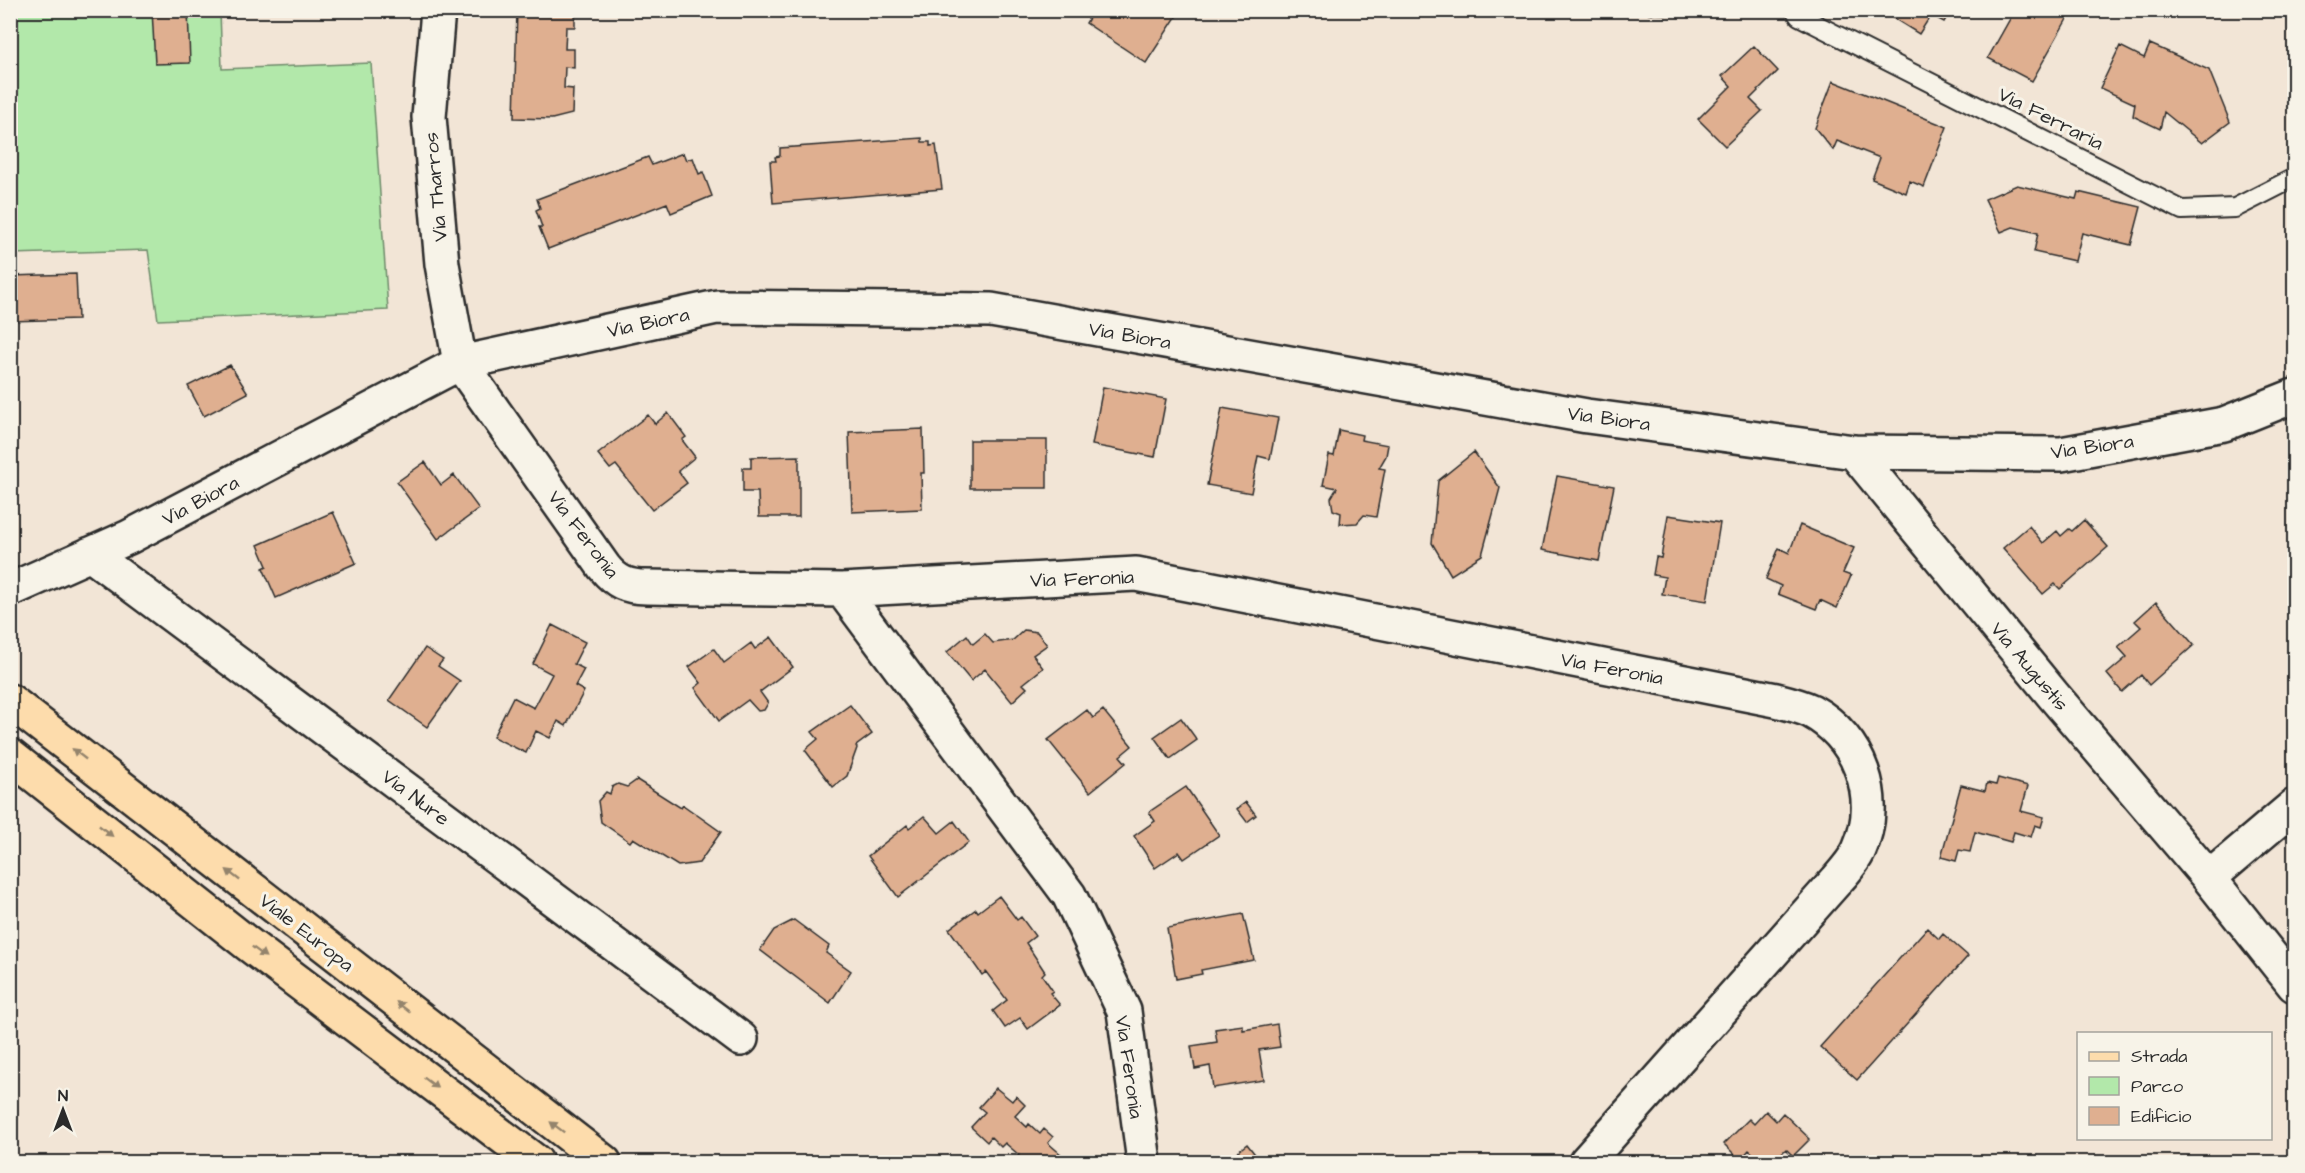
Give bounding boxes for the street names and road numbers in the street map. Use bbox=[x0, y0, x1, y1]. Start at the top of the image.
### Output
street label: Via Ferraria bbox=[1993, 80, 2108, 157]
street label: Via Tharros bbox=[417, 131, 455, 243]
street label: Via Biora bbox=[604, 301, 692, 345]
street label: Via Biora bbox=[1086, 315, 1173, 357]
street label: Via Biora bbox=[1566, 399, 1652, 439]
street label: Via Biora bbox=[2049, 427, 2135, 467]
street label: Via Biora bbox=[157, 469, 244, 533]
street label: Via Feronia bbox=[541, 485, 626, 585]
street label: Via Feronia bbox=[1030, 563, 1134, 595]
street label: Via Augustis bbox=[1983, 616, 2075, 718]
street label: Via Feronia bbox=[1558, 645, 1665, 693]
street label: Via Nure bbox=[376, 763, 455, 833]
street label: Viale Europa bbox=[253, 887, 360, 979]
street label: Via Feronia bbox=[1108, 1014, 1150, 1121]

